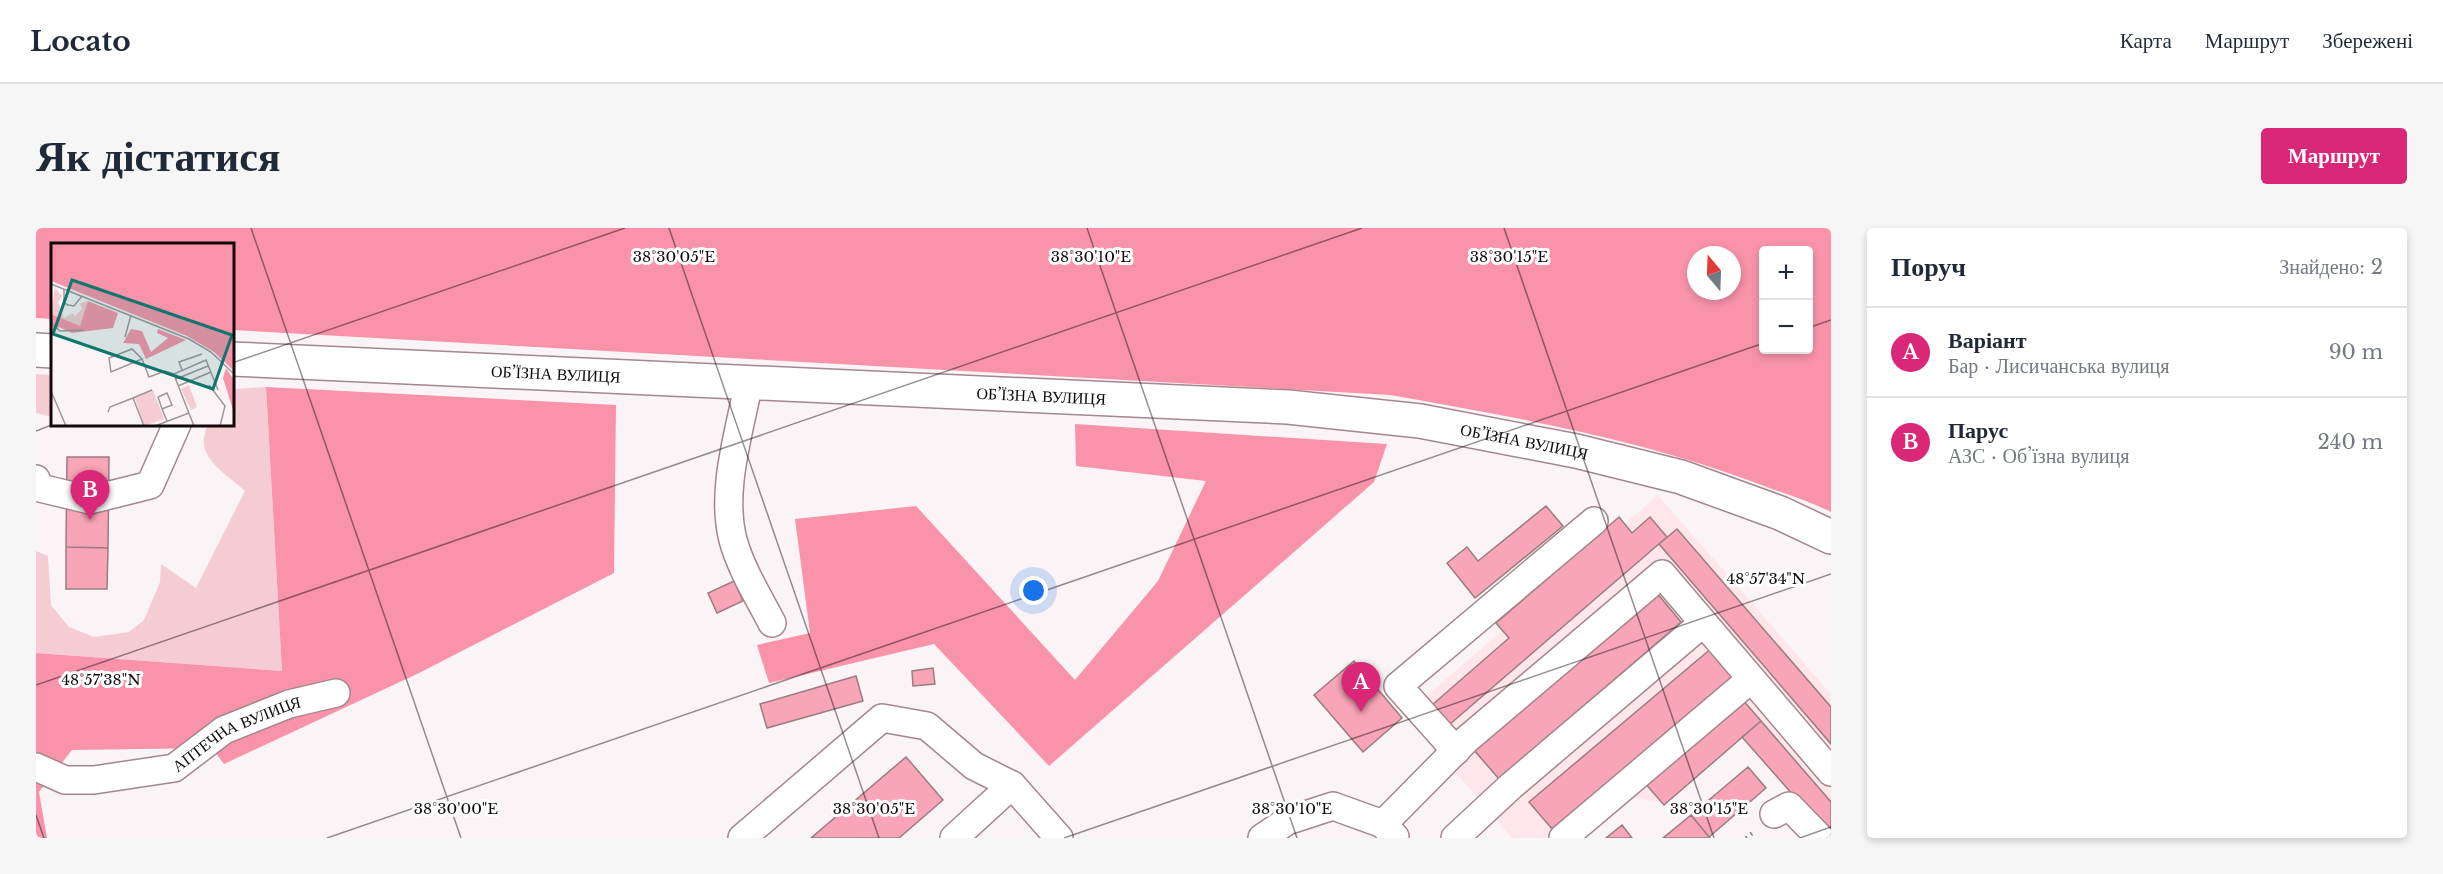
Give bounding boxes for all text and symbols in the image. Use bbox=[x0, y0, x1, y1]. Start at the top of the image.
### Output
text: Locato bbox=[30, 24, 131, 59]
text: Карта bbox=[2120, 28, 2172, 54]
text: Маршрут bbox=[2205, 28, 2289, 54]
text: Збережені bbox=[2322, 28, 2413, 54]
button: Маршрут bbox=[2261, 128, 2407, 184]
text: Як дістатися bbox=[36, 130, 281, 182]
inset map bbox=[51, 243, 234, 426]
north arrow bbox=[1687, 246, 1741, 300]
map controls bbox=[1759, 246, 1813, 354]
button: + bbox=[1759, 246, 1813, 300]
text: 38°30'05"E bbox=[633, 247, 715, 266]
text: 38°30'10"E bbox=[1051, 247, 1131, 266]
text: 38°30'15"E bbox=[1470, 247, 1548, 266]
text: Поруч bbox=[1891, 251, 1966, 283]
text: Знайдено: 2 bbox=[2279, 255, 2383, 279]
button: − bbox=[1759, 300, 1813, 354]
text: Варіант bbox=[1948, 327, 2027, 354]
text: A bbox=[1902, 340, 1919, 364]
text: 90 m bbox=[2329, 340, 2383, 364]
text: Бар · Лисичанська вулиця bbox=[1948, 354, 2170, 378]
street label: ОБ’ЇЗНА ВУЛИЦЯ bbox=[491, 361, 621, 387]
street label: ОБ’ЇЗНА ВУЛИЦЯ bbox=[976, 383, 1107, 409]
text: Парус bbox=[1948, 417, 2008, 444]
street label: ОБ’ЇЗНА ВУЛИЦЯ bbox=[1459, 419, 1590, 464]
text: B bbox=[1903, 430, 1918, 454]
text: 240 m bbox=[2318, 430, 2383, 454]
text: АЗС · Об’їзна вулиця bbox=[1948, 444, 2129, 468]
pin: B bbox=[70, 470, 110, 520]
text: 48°57'34"N bbox=[1727, 569, 1805, 588]
your location bbox=[1019, 576, 1048, 605]
pin: A bbox=[1342, 662, 1380, 712]
text: 48°57'38"N bbox=[61, 670, 141, 689]
street label: АПТЕЧНА ВУЛИЦЯ bbox=[168, 692, 303, 776]
text: 38°30'00"E bbox=[414, 799, 498, 818]
text: 38°30'05"E bbox=[833, 799, 915, 818]
text: 38°30'10"E bbox=[1252, 799, 1332, 818]
text: 38°30'15"E bbox=[1670, 799, 1748, 818]

